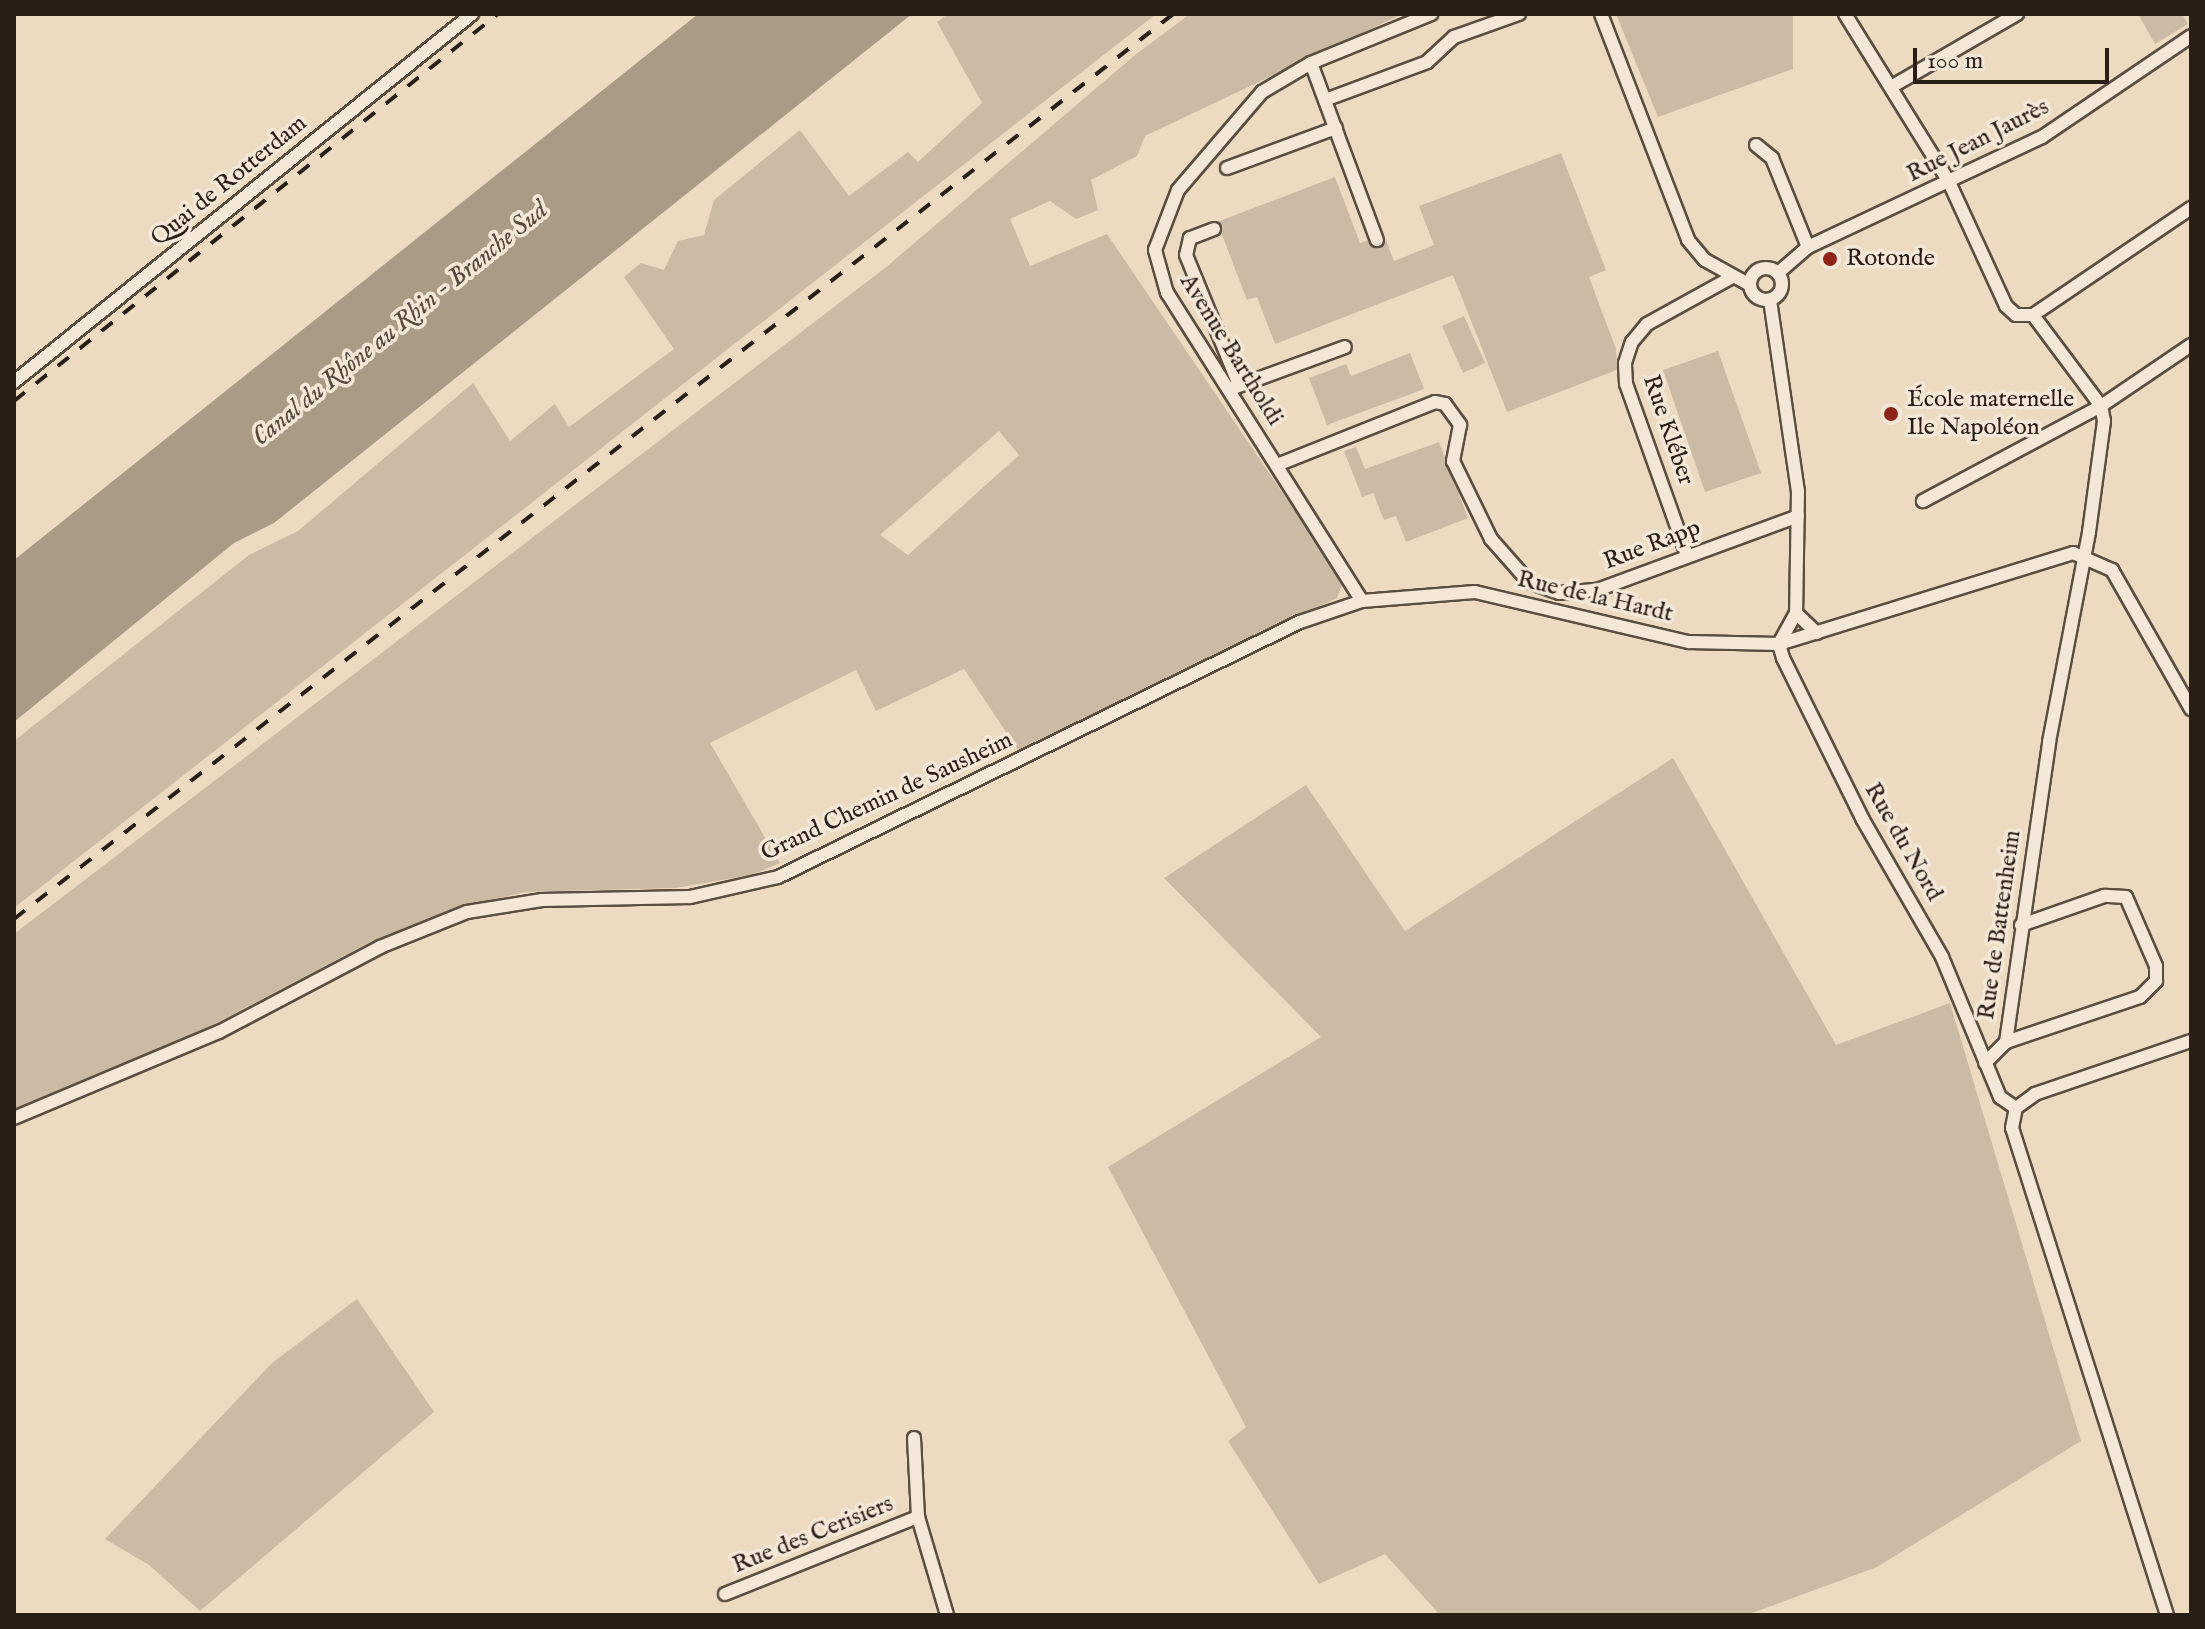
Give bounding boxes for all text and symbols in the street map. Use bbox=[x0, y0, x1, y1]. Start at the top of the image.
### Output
scale bar bbox=[1917, 32, 2113, 82]
text: 100 m bbox=[1927, 46, 1983, 77]
street label: Rue Jean Jaurès bbox=[1902, 93, 2054, 189]
street label: Quai de Rotterdam bbox=[145, 109, 313, 253]
water label: Canal du Rhône au Rhin - Branche Sud bbox=[246, 195, 554, 453]
place label: Rotonde bbox=[1846, 245, 1935, 273]
marker: Rotonde bbox=[1821, 250, 1839, 268]
street label: Avenue Bartholdi bbox=[1173, 269, 1289, 431]
street label: Rue Kléber bbox=[1636, 371, 1700, 489]
place label: École maternelle Ile Napoléon bbox=[1907, 386, 2074, 442]
marker: École maternelle Ile Napoléon bbox=[1882, 405, 1900, 423]
street label: Rue Rapp bbox=[1600, 513, 1704, 577]
street label: Rue de la Hardt bbox=[1514, 565, 1676, 629]
street label: Grand Chemin de Sausheim bbox=[757, 726, 1017, 868]
street label: Rue du Nord bbox=[1858, 778, 1948, 906]
street label: Rue de Battenheim bbox=[1972, 828, 2028, 1022]
street label: Rue des Cerisiers bbox=[728, 1490, 898, 1580]

